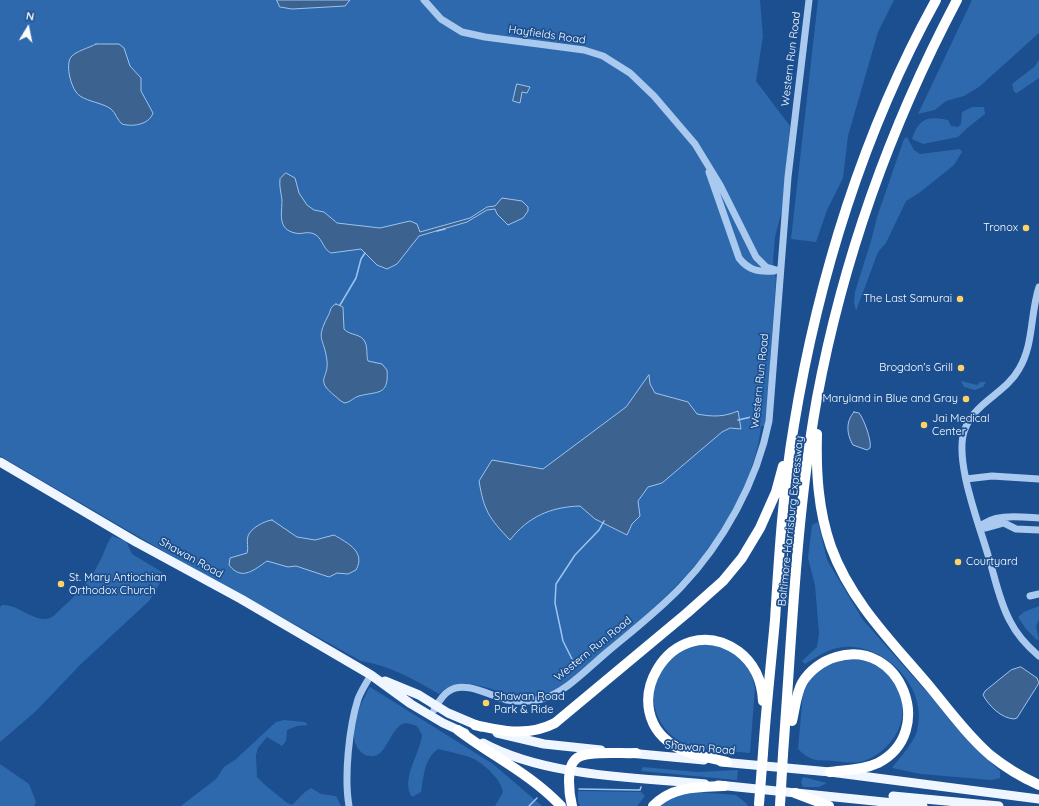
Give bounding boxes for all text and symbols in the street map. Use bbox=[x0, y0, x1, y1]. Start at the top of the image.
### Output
north arrow bbox=[8, 8, 48, 48]
text: N bbox=[25, 9, 35, 24]
street label: Western Run Road bbox=[779, 11, 803, 107]
street label: Hayfields Road bbox=[508, 23, 586, 47]
place label: Tronox bbox=[983, 221, 1018, 235]
marker: Tronox bbox=[1021, 223, 1031, 233]
place label: The Last Samurai bbox=[863, 292, 952, 306]
marker: The Last Samurai bbox=[955, 294, 965, 304]
street label: Western Run Road bbox=[748, 333, 772, 429]
place label: Brogdon’s Grill bbox=[879, 361, 953, 375]
marker: Brogdon’s Grill bbox=[956, 363, 966, 373]
place label: Maryland in Blue and Gray bbox=[822, 392, 958, 406]
marker: Maryland in Blue and Gray bbox=[961, 394, 971, 404]
place label: Jai Medical Center bbox=[932, 412, 990, 438]
marker: Jai Medical Center bbox=[919, 420, 929, 430]
street label: Baltimore-Harrisburg Expressway bbox=[775, 435, 807, 607]
street label: Shawan Road bbox=[157, 535, 225, 581]
place label: Courtyard bbox=[966, 555, 1018, 569]
marker: Courtyard bbox=[953, 557, 963, 567]
place label: St. Mary Antiochian Orthodox Church bbox=[69, 571, 167, 597]
marker: St. Mary Antiochian Orthodox Church bbox=[56, 579, 66, 589]
street label: Western Run Road bbox=[552, 614, 634, 684]
place label: Shawan Road Park & Ride bbox=[494, 690, 565, 716]
marker: Shawan Road Park & Ride bbox=[481, 698, 491, 708]
street label: Shawan Road bbox=[664, 738, 736, 758]

